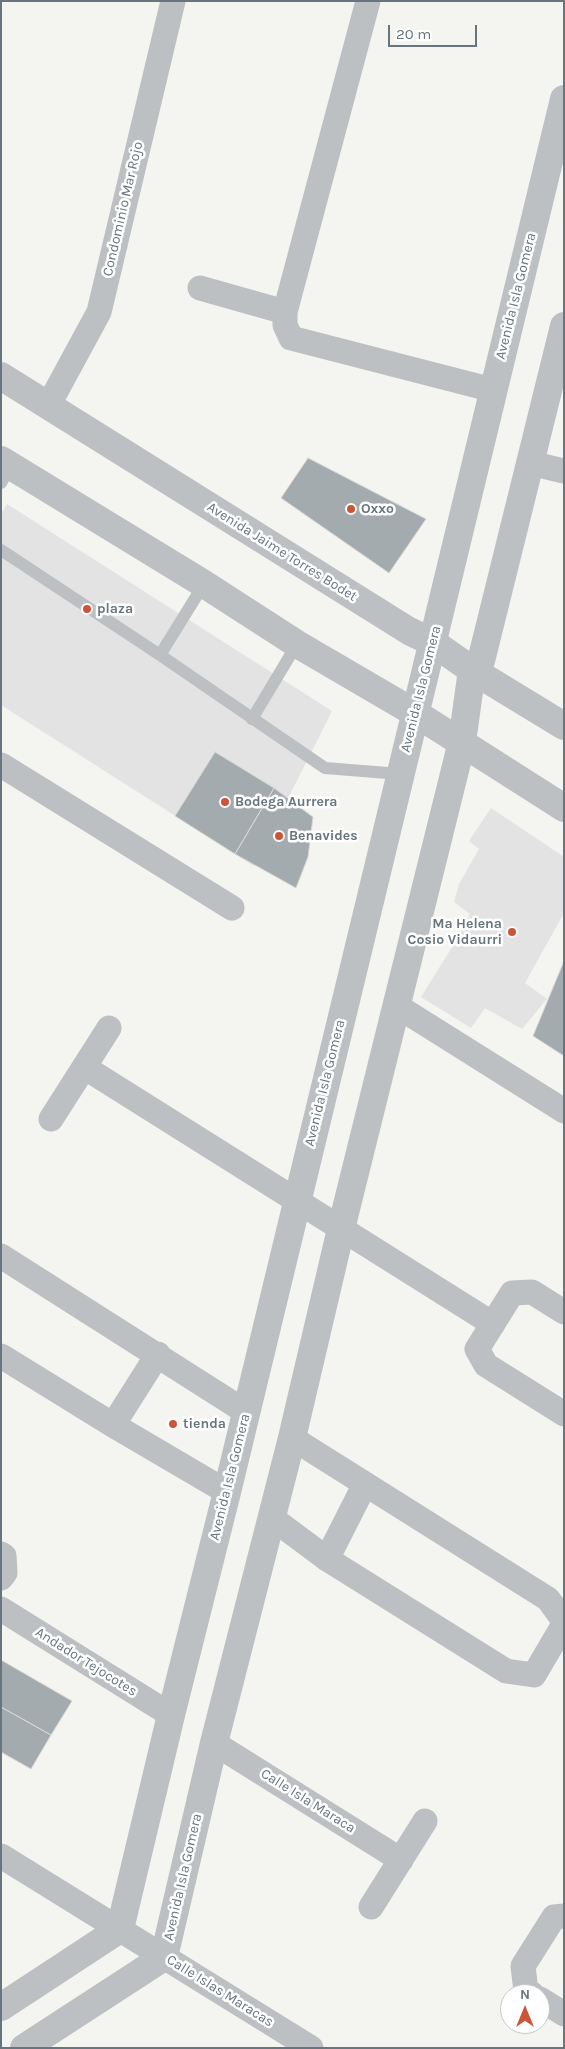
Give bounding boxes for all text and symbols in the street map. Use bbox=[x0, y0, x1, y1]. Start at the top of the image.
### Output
scale bar bbox=[390, 15, 479, 47]
text: 20 m bbox=[396, 25, 431, 43]
street label: Condominio Mar Rojo bbox=[99, 140, 147, 278]
street label: Avenida Isla Gomera bbox=[492, 231, 540, 361]
street label: Avenida Jaime Torres Bodet bbox=[204, 499, 360, 605]
place label: Oxxo bbox=[361, 501, 394, 517]
marker: Oxxo bbox=[345, 503, 357, 515]
place label: plaza bbox=[97, 601, 133, 617]
marker: plaza bbox=[81, 603, 93, 615]
street label: Avenida Isla Gomera bbox=[397, 624, 445, 754]
place label: Bodega Aurrera bbox=[235, 794, 338, 810]
marker: Bodega Aurrera bbox=[219, 796, 231, 808]
place label: Benavides bbox=[289, 828, 358, 844]
marker: Benavides bbox=[273, 830, 285, 842]
place label: Ma Helena Cosio Vidaurri bbox=[408, 916, 502, 949]
marker: Ma Helena Cosio Vidaurri bbox=[506, 926, 518, 938]
street label: Avenida Isla Gomera bbox=[301, 1018, 349, 1148]
street label: Avenida Isla Gomera bbox=[206, 1412, 254, 1542]
place label: tienda bbox=[183, 1416, 226, 1432]
marker: tienda bbox=[167, 1418, 179, 1430]
street label: Andador Tejocotes bbox=[32, 1624, 140, 1700]
street label: Calle Isla Maraca bbox=[258, 1765, 358, 1837]
street label: Avenida Isla Gomera bbox=[160, 1812, 206, 1942]
street label: Calle Islas Maracas bbox=[163, 1951, 277, 2031]
north arrow bbox=[500, 1984, 550, 2034]
text: N bbox=[520, 1986, 530, 2003]

